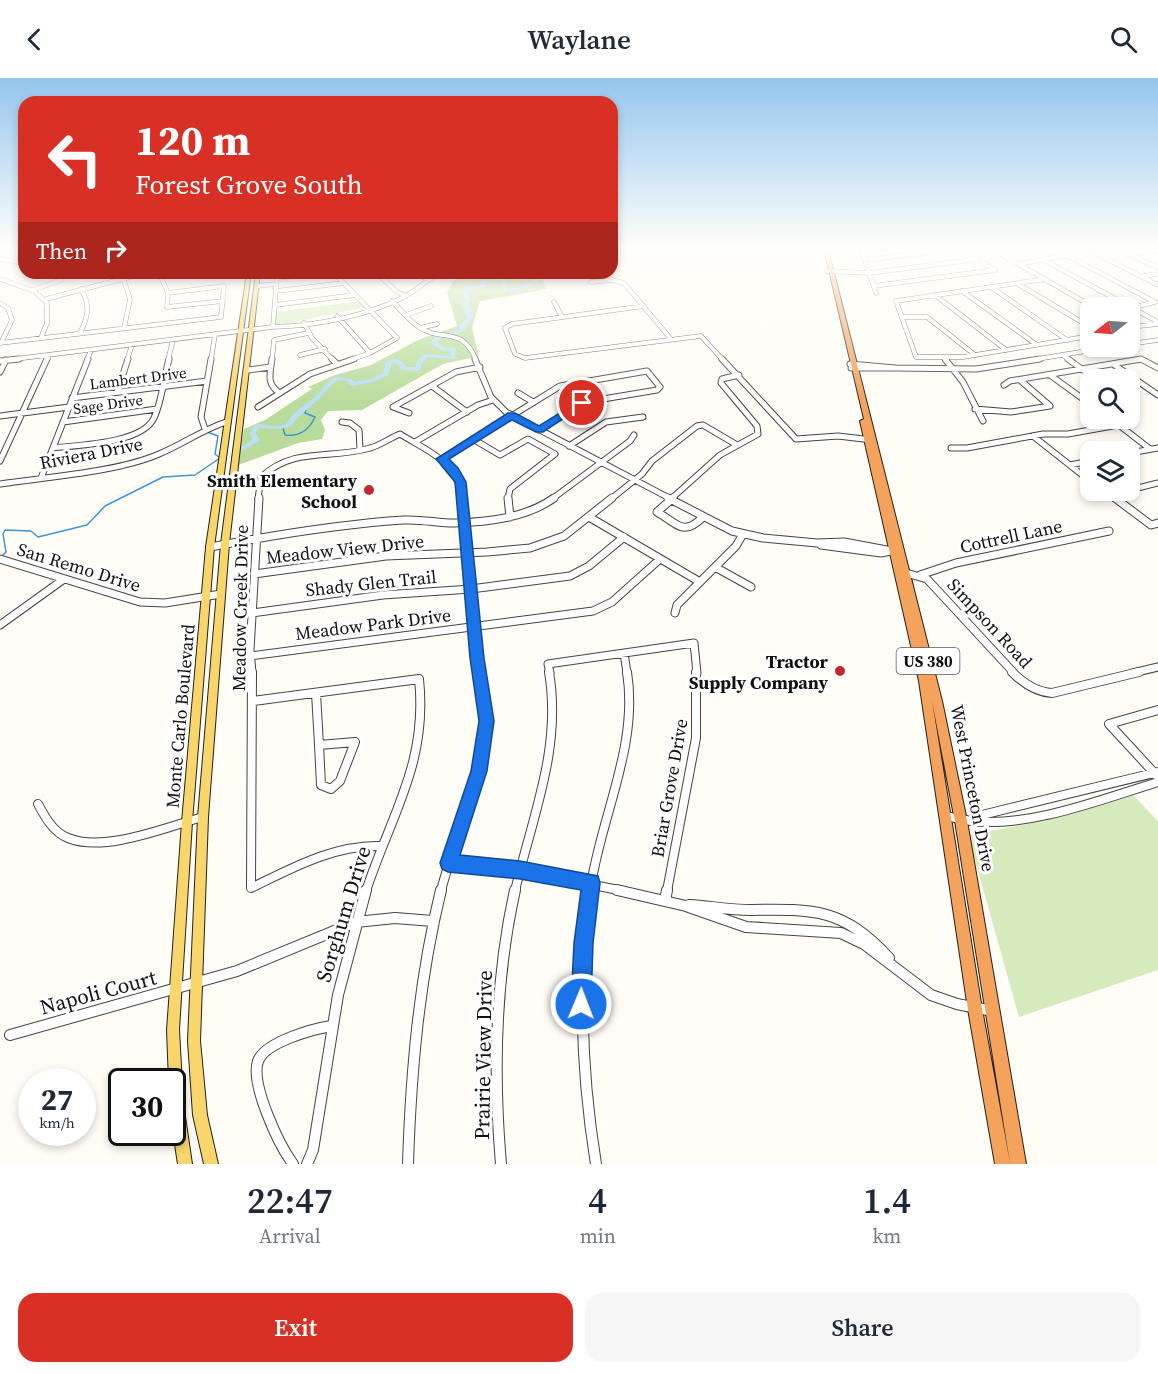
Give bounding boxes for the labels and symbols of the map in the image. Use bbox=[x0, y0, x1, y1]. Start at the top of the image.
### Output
north arrow bbox=[1080, 297, 1140, 357]
street label: Lambert Drive bbox=[88, 362, 188, 394]
pin bbox=[556, 377, 607, 428]
street label: Sage Drive bbox=[72, 389, 145, 419]
street label: Riviera Drive bbox=[37, 431, 145, 475]
place label: Smith Elementary School bbox=[207, 468, 357, 514]
marker: Smith Elementary School bbox=[362, 483, 376, 497]
street label: Cottrell Lane bbox=[957, 513, 1065, 559]
street label: Meadow Creek Drive bbox=[226, 525, 254, 691]
street label: Meadow View Drive bbox=[265, 528, 425, 570]
street label: San Remo Drive bbox=[14, 536, 144, 598]
street label: Shady Glen Trail bbox=[304, 564, 438, 602]
street label: Simpson Road bbox=[942, 573, 1038, 673]
street label: Meadow Park Drive bbox=[294, 602, 452, 646]
street label: Monte Carlo Boulevard bbox=[160, 623, 200, 809]
road number: US 380 bbox=[896, 648, 960, 674]
place label: Tractor Supply Company bbox=[689, 649, 829, 695]
marker: Tractor Supply Company bbox=[833, 664, 847, 678]
street label: West Princeton Drive bbox=[945, 702, 1001, 874]
street label: Briar Grove Drive bbox=[645, 717, 693, 859]
street label: Sorghum Drive bbox=[309, 842, 377, 986]
street label: Napoli Court bbox=[37, 963, 160, 1021]
street label: Prairie View Drive bbox=[467, 970, 499, 1140]
position arrow bbox=[549, 972, 613, 1036]
speed limit sign: 30 bbox=[108, 1068, 186, 1146]

